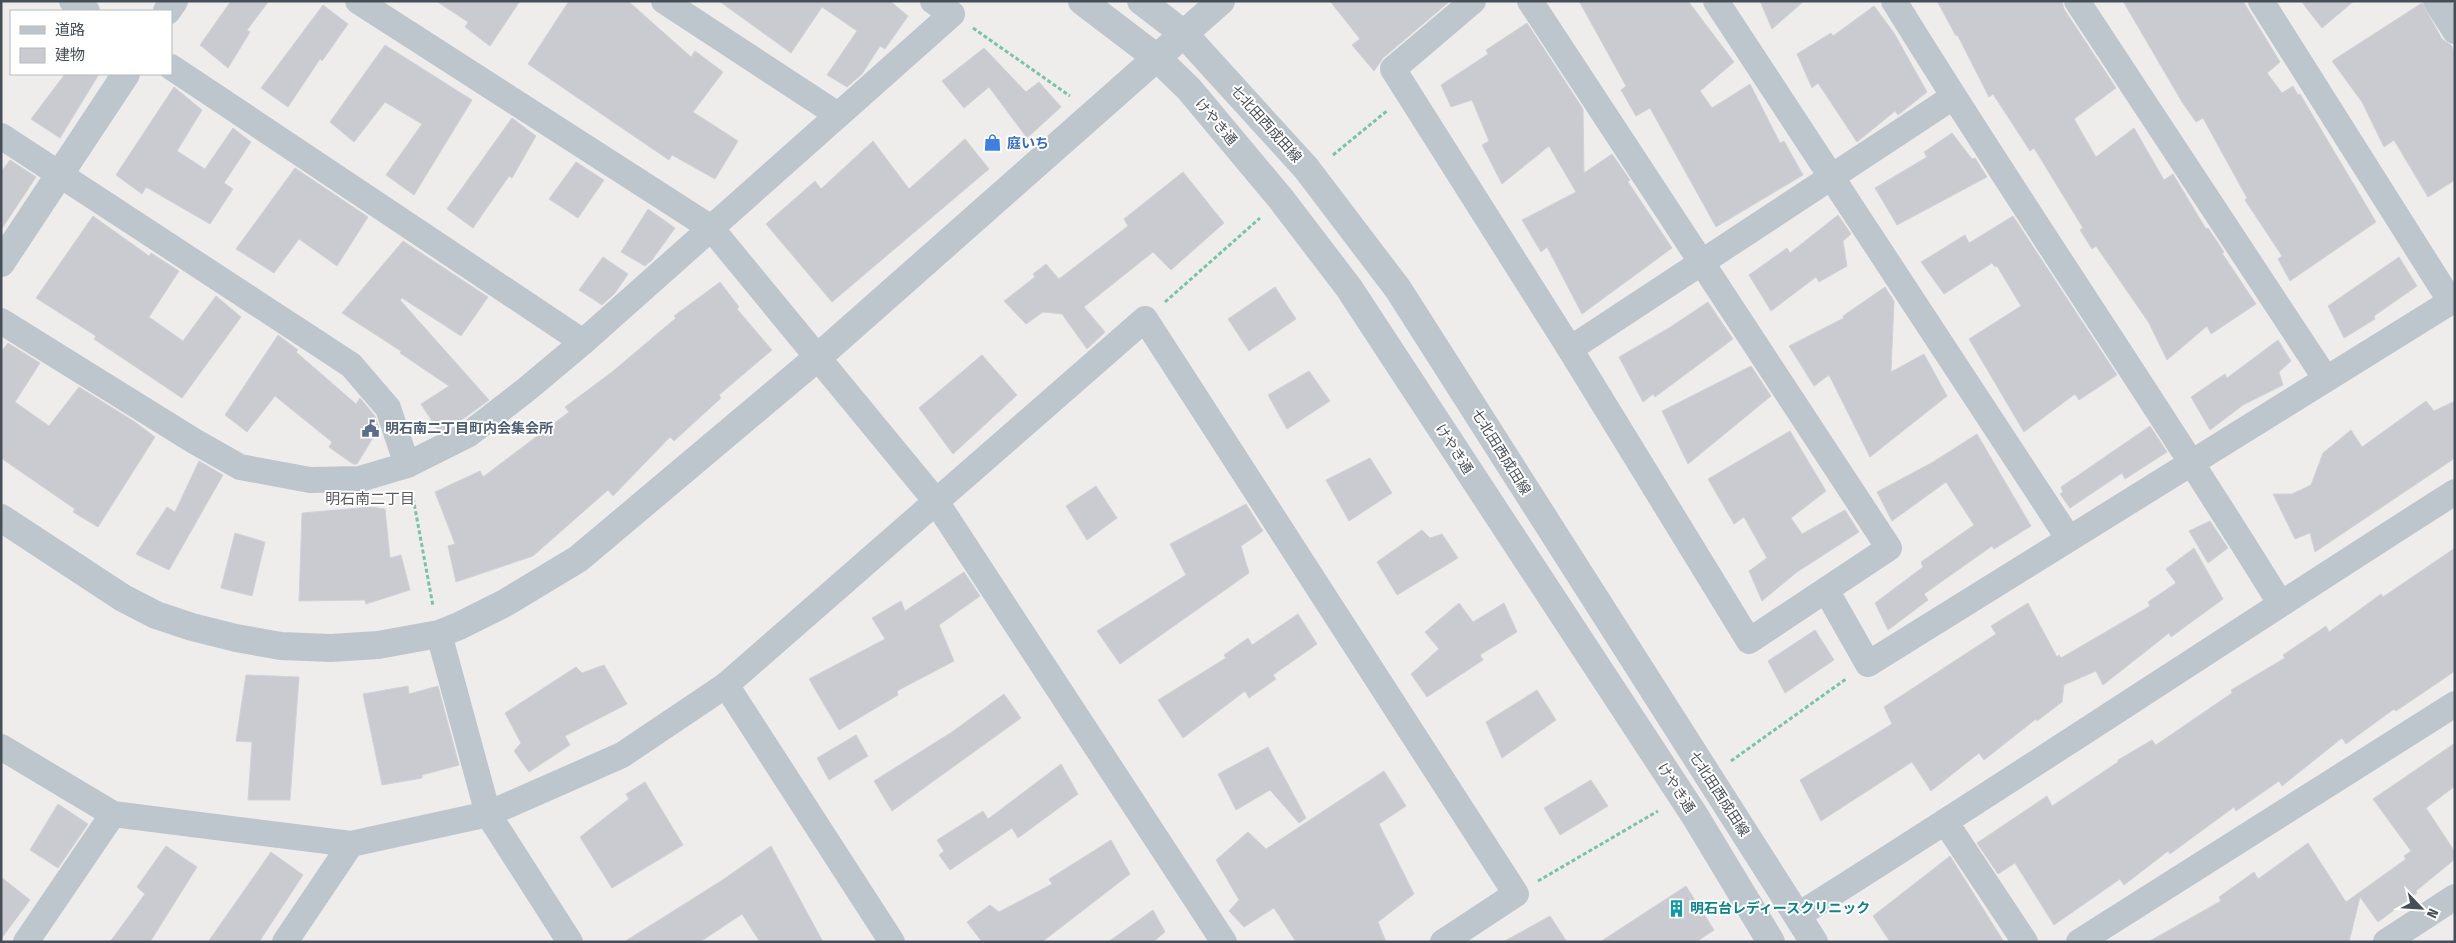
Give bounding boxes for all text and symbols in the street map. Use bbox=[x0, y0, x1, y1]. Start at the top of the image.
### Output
legend bbox=[10, 10, 172, 75]
text: 道路 bbox=[55, 21, 85, 39]
text: 建物 bbox=[55, 46, 85, 64]
street label: 七北田西成田線 bbox=[1227, 82, 1305, 166]
street label: けやき通 bbox=[1191, 95, 1241, 149]
shop icon: 庭いち bbox=[983, 133, 1003, 153]
place label: 庭いち bbox=[1007, 135, 1049, 152]
street label: 七北田西成田線 bbox=[1468, 406, 1534, 498]
public building icon: 明石南二丁目町内会集会所 bbox=[361, 418, 381, 438]
place label: 明石南二丁目町内会集会所 bbox=[385, 420, 553, 437]
street label: けやき通 bbox=[1432, 421, 1476, 477]
district label: 明石南二丁目 bbox=[325, 490, 415, 508]
street label: 七北田西成田線 bbox=[1685, 748, 1753, 840]
street label: けやき通 bbox=[1654, 760, 1698, 816]
north arrow bbox=[2396, 883, 2446, 933]
building icon: 明石台レディースクリニック bbox=[1666, 898, 1686, 918]
place label: 明石台レディースクリニック bbox=[1690, 900, 1870, 917]
text: N bbox=[2423, 906, 2442, 921]

